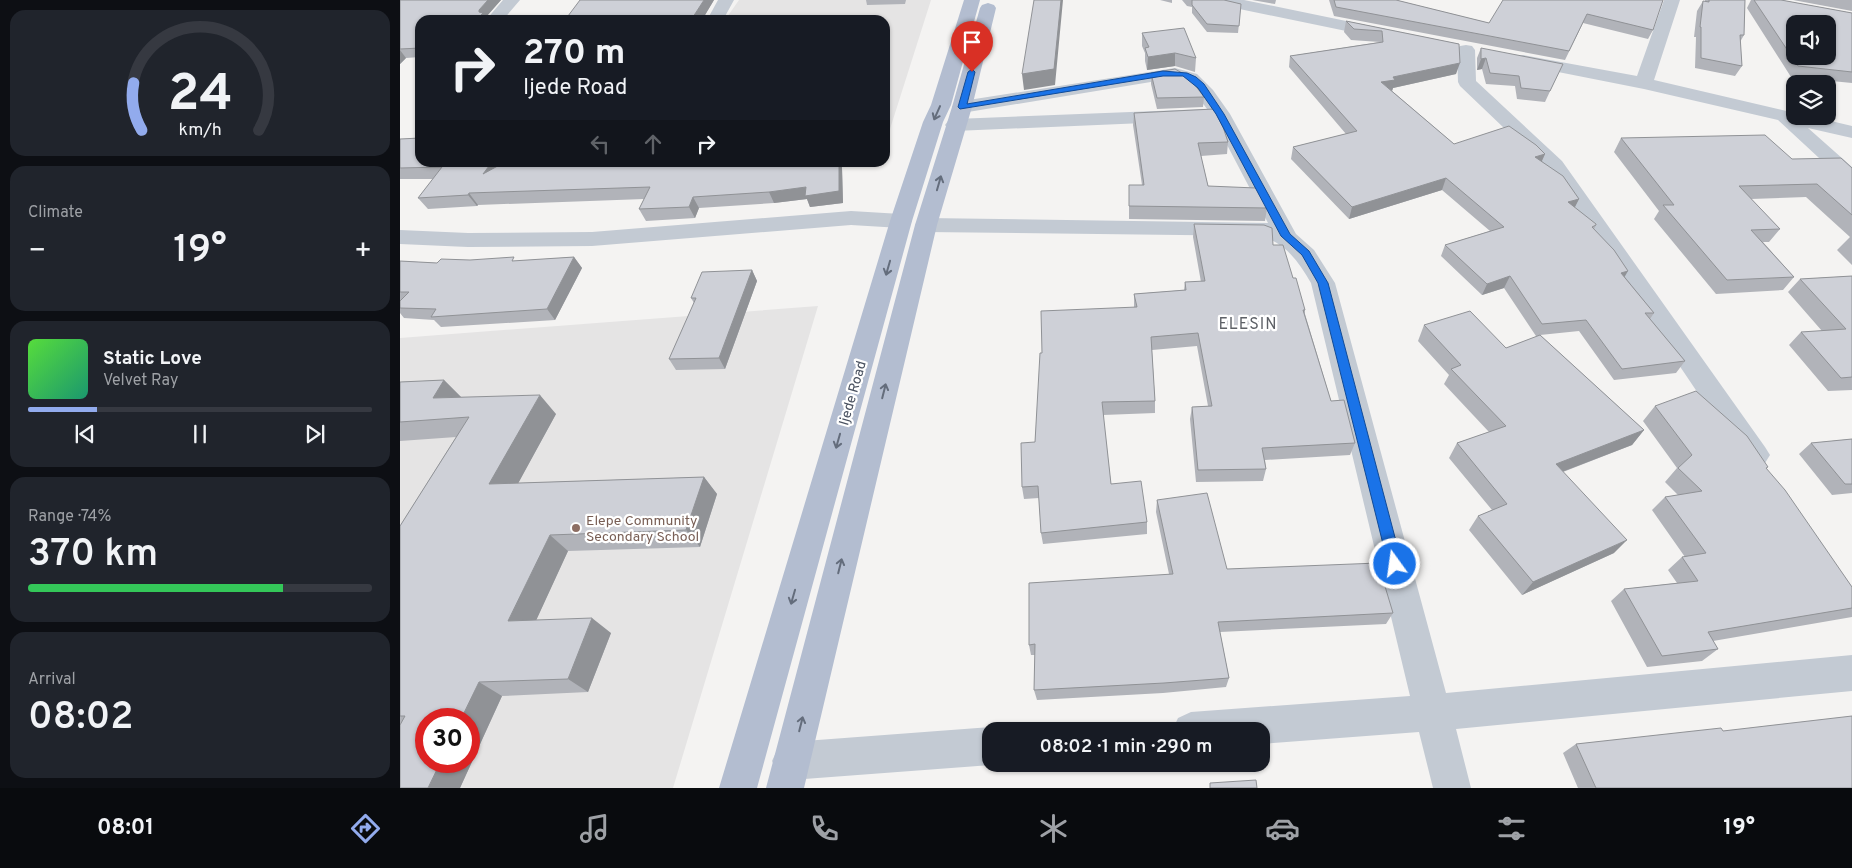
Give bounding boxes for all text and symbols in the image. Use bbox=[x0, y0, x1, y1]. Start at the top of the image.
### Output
map controls bbox=[1786, 15, 1836, 125]
button: sound bbox=[1786, 15, 1836, 65]
pin bbox=[951, 21, 993, 72]
icon: arrive bbox=[958, 28, 986, 56]
text: 270 m bbox=[523, 32, 625, 76]
icon: right bbox=[440, 35, 505, 100]
text: 24 bbox=[167, 63, 233, 129]
text: Ijede Road bbox=[523, 75, 627, 102]
button: layers bbox=[1786, 75, 1836, 125]
one-way arrow bbox=[932, 105, 941, 120]
text: km/h bbox=[178, 119, 222, 142]
icon: left bbox=[586, 130, 614, 158]
icon: ahead bbox=[639, 130, 667, 158]
icon: right bbox=[692, 130, 720, 158]
one-way arrow bbox=[934, 176, 944, 192]
text: Climate bbox=[28, 203, 83, 223]
text: 19° bbox=[173, 227, 227, 276]
text: − bbox=[28, 234, 46, 270]
text: + bbox=[354, 234, 372, 270]
one-way arrow bbox=[882, 260, 892, 276]
district label: ELESIN bbox=[1218, 315, 1278, 335]
text: Static Love bbox=[103, 347, 202, 371]
street label: Ijede Road bbox=[836, 359, 871, 428]
text: Velvet Ray bbox=[103, 371, 178, 391]
one-way arrow bbox=[880, 384, 889, 400]
icon: previous bbox=[71, 420, 99, 448]
icon: pause bbox=[186, 420, 214, 448]
icon: next bbox=[301, 420, 329, 448]
one-way arrow bbox=[833, 433, 842, 449]
text: Range · 74% bbox=[28, 507, 111, 527]
place label: Elepe Community Secondary School bbox=[586, 513, 699, 546]
marker: Elepe Community Secondary School bbox=[570, 522, 582, 534]
text: 370 km bbox=[28, 531, 158, 580]
position arrow bbox=[1368, 537, 1420, 589]
one-way arrow bbox=[836, 558, 845, 574]
one-way arrow bbox=[788, 589, 798, 605]
text: Arrival bbox=[28, 670, 76, 690]
text: 08:02 bbox=[28, 694, 134, 743]
speed limit sign: 30 bbox=[415, 708, 480, 773]
one-way arrow bbox=[796, 716, 806, 732]
text: 08:02 · 1 min · 290 m bbox=[1040, 735, 1212, 759]
icon: directions bbox=[348, 811, 383, 846]
icon: music bbox=[577, 811, 612, 846]
icon: phone bbox=[807, 811, 842, 846]
icon: climate bbox=[1036, 811, 1071, 846]
icon: car bbox=[1265, 811, 1300, 846]
icon: filters bbox=[1494, 811, 1529, 846]
text: 08:01 bbox=[97, 815, 154, 842]
text: 19° bbox=[1723, 815, 1755, 842]

